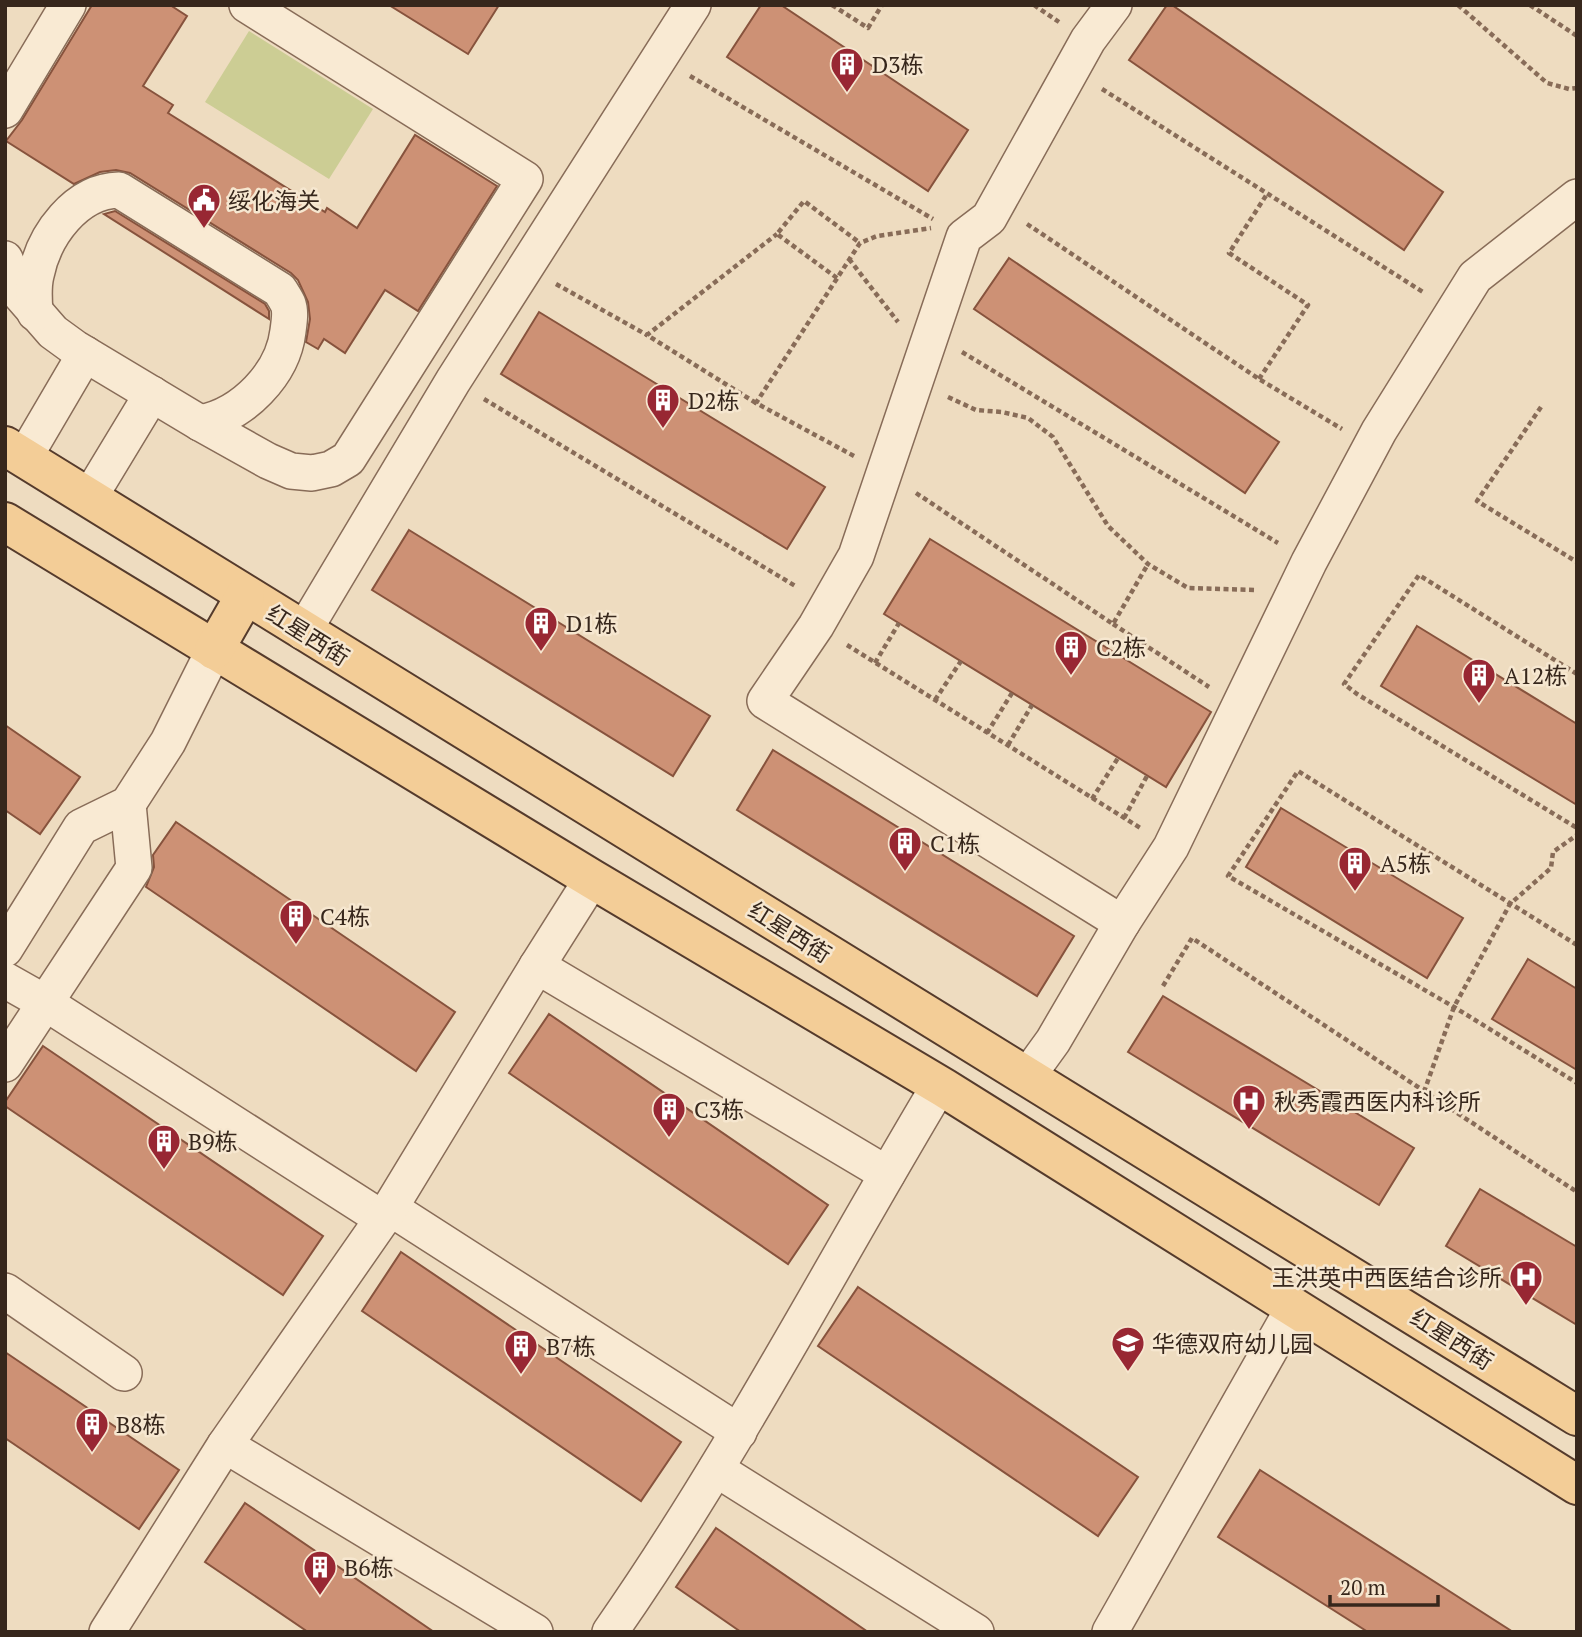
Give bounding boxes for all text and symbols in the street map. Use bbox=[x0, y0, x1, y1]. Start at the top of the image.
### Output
building icon: D3栋 bbox=[828, 45, 866, 94]
place label: D3栋 bbox=[872, 49, 924, 80]
public building icon: 绥化海关 bbox=[185, 181, 223, 230]
place label: 绥化海关 bbox=[228, 185, 320, 216]
building icon: D2栋 bbox=[644, 381, 682, 430]
place label: D2栋 bbox=[688, 385, 740, 416]
street label: 红星西街 bbox=[261, 597, 355, 673]
building icon: D1栋 bbox=[522, 604, 560, 653]
place label: D1栋 bbox=[566, 608, 618, 639]
building icon: C2栋 bbox=[1052, 628, 1090, 677]
place label: C2栋 bbox=[1096, 632, 1146, 663]
building icon: A12栋 bbox=[1460, 656, 1498, 705]
place label: A12栋 bbox=[1504, 660, 1567, 691]
building icon: C1栋 bbox=[886, 824, 924, 873]
place label: C1栋 bbox=[930, 828, 980, 859]
building icon: A5栋 bbox=[1336, 844, 1374, 893]
place label: A5栋 bbox=[1380, 848, 1431, 879]
street label: 红星西街 bbox=[743, 894, 837, 970]
building icon: C4栋 bbox=[277, 897, 315, 946]
place label: C4栋 bbox=[320, 901, 370, 932]
hospital icon: 秋秀霞西医内科诊所 bbox=[1230, 1082, 1268, 1131]
place label: 秋秀霞西医内科诊所 bbox=[1274, 1086, 1481, 1117]
building icon: C3栋 bbox=[650, 1090, 688, 1139]
place label: C3栋 bbox=[694, 1094, 744, 1125]
building icon: B9栋 bbox=[145, 1122, 183, 1171]
place label: B9栋 bbox=[188, 1126, 237, 1157]
hospital icon: 王洪英中西医结合诊所 bbox=[1507, 1258, 1545, 1307]
place label: 王洪英中西医结合诊所 bbox=[1272, 1262, 1502, 1293]
street label: 红星西街 bbox=[1405, 1301, 1499, 1377]
school or university icon: 华德双府幼儿园 bbox=[1109, 1324, 1147, 1373]
building icon: B7栋 bbox=[502, 1327, 540, 1376]
place label: 华德双府幼儿园 bbox=[1152, 1328, 1313, 1359]
place label: B7栋 bbox=[546, 1331, 595, 1362]
building icon: B8栋 bbox=[73, 1405, 111, 1454]
place label: B8栋 bbox=[116, 1409, 165, 1440]
building icon: B6栋 bbox=[301, 1548, 339, 1597]
place label: B6栋 bbox=[344, 1552, 393, 1583]
scale bar bbox=[1330, 1564, 1438, 1608]
text: 20 m bbox=[1340, 1573, 1386, 1601]

